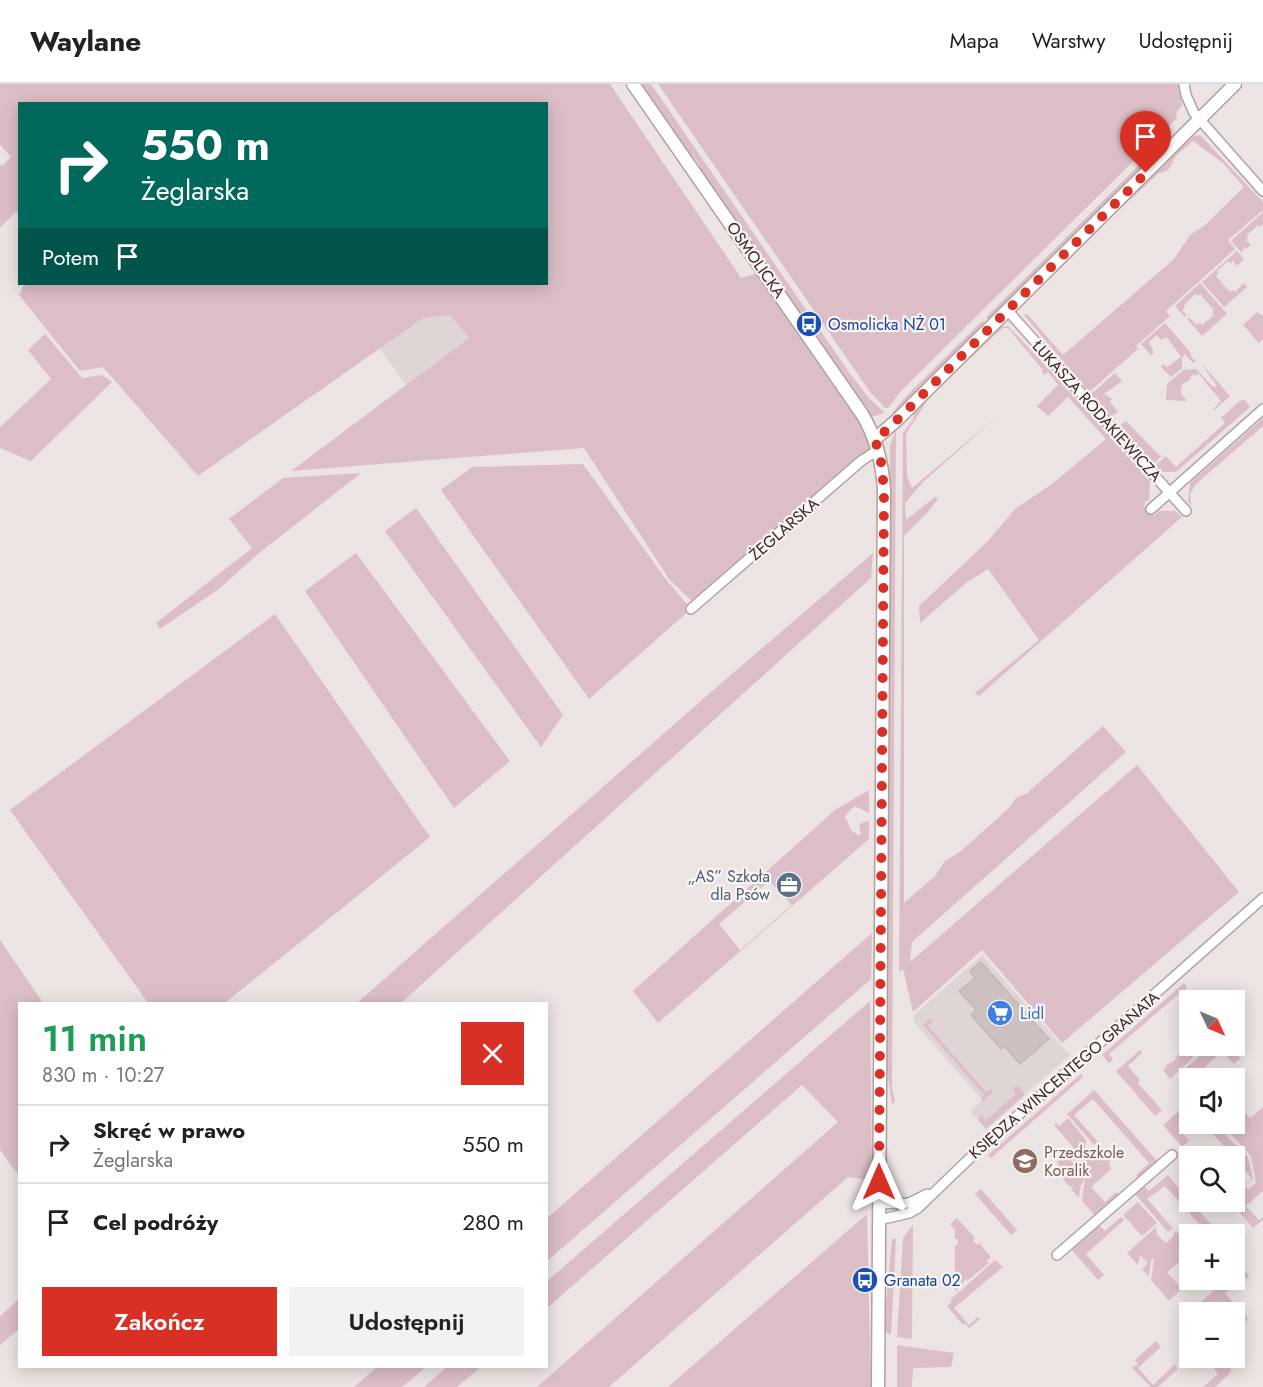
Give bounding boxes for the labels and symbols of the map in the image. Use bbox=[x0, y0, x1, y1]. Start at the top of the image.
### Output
pin bbox=[1120, 111, 1171, 173]
street label: OSMOLICKA bbox=[721, 217, 791, 303]
bus stop icon: Osmolicka NŻ 01 bbox=[794, 309, 824, 339]
place label: Osmolicka NŻ 01 bbox=[828, 313, 946, 336]
street label: ŁUKASZA RODAKIEWICZA bbox=[1026, 334, 1167, 487]
street label: ŻEGLARSKA bbox=[744, 492, 824, 566]
place label: „AS” Szkoła dla Psów bbox=[688, 865, 770, 906]
office icon: „AS” Szkoła dla Psów bbox=[774, 870, 804, 900]
street label: KSIĘDZA WINCENTEGO GRANATA bbox=[964, 985, 1165, 1164]
north arrow bbox=[1179, 990, 1245, 1056]
supermarket icon: Lidl bbox=[985, 998, 1015, 1028]
place label: Lidl bbox=[1020, 1002, 1044, 1025]
place label: Przedszkole Koralik bbox=[1044, 1141, 1124, 1182]
school or university icon: Przedszkole Koralik bbox=[1010, 1146, 1040, 1176]
position arrow bbox=[847, 1150, 911, 1214]
bus stop icon: Granata 02 bbox=[850, 1265, 880, 1295]
place label: Granata 02 bbox=[884, 1269, 961, 1292]

